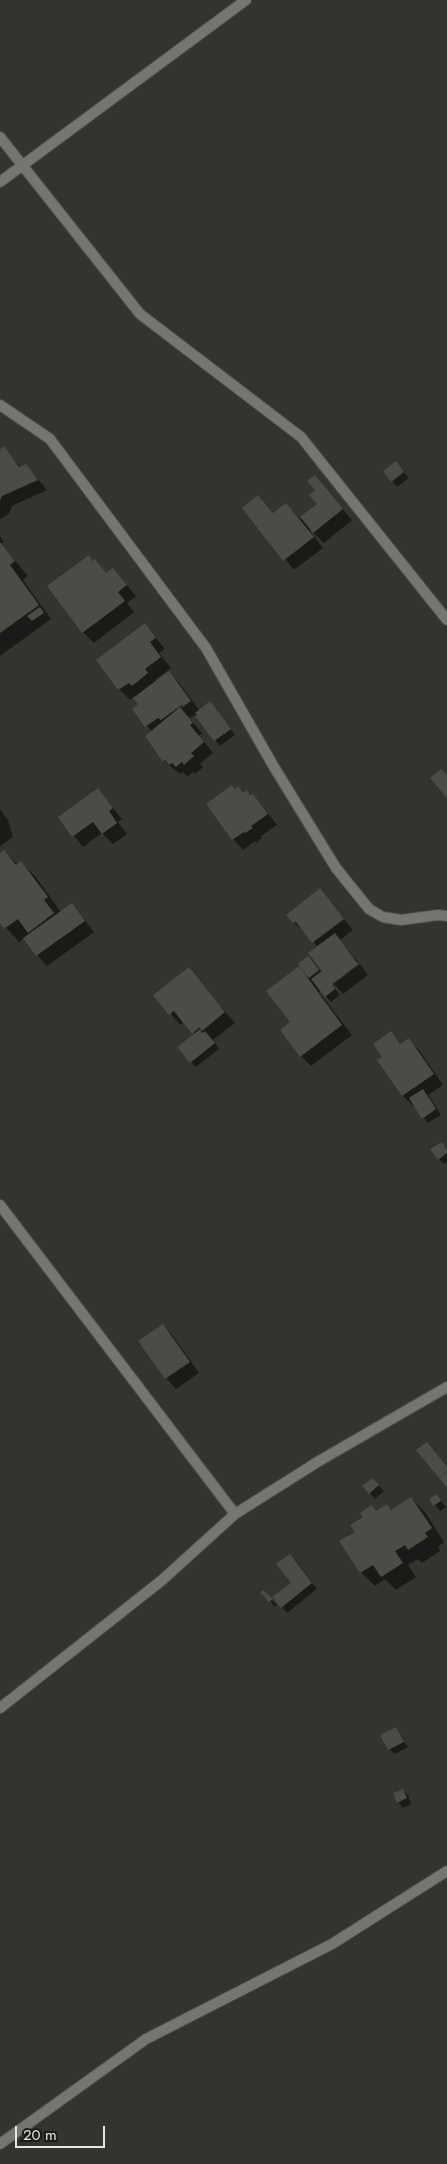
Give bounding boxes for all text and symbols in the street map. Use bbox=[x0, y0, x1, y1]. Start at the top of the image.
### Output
scale bar bbox=[18, 2116, 108, 2148]
text: 20 m bbox=[23, 2124, 57, 2146]

